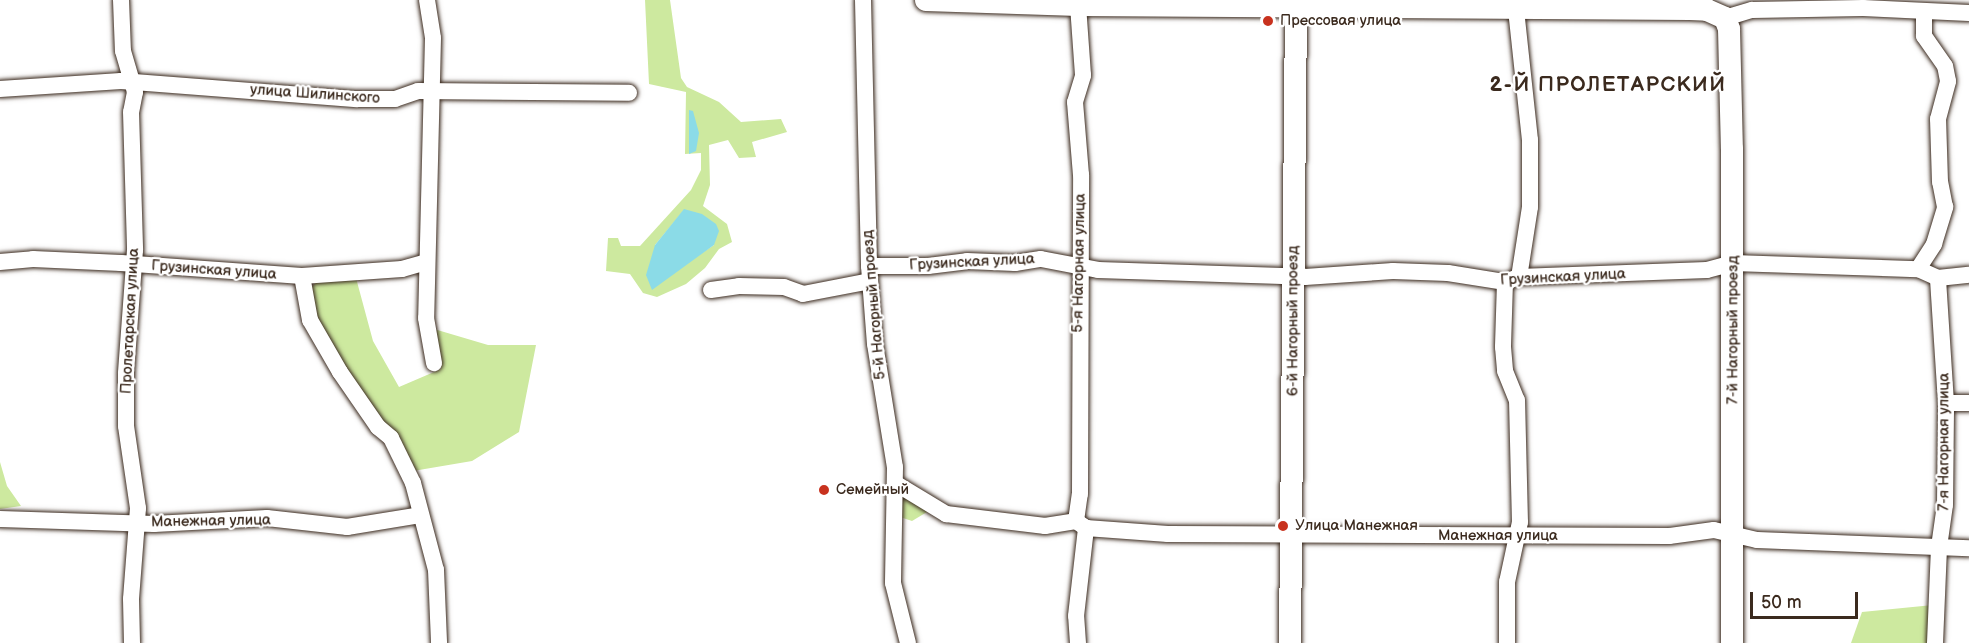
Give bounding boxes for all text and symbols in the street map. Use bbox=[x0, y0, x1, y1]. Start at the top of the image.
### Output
place label: Прессовая улица bbox=[1280, 12, 1401, 30]
marker: Прессовая улица bbox=[1261, 14, 1275, 28]
district label: 2-Й ПРОЛЕТАРСКИЙ bbox=[1489, 72, 1727, 98]
street label: улица Шилинского bbox=[249, 80, 381, 108]
street label: 5-я Нагорная улица bbox=[1069, 193, 1089, 333]
street label: 5-й Нагорный проезд bbox=[858, 229, 890, 381]
street label: 6-й Нагорный проезд bbox=[1284, 246, 1302, 396]
street label: Пролетарская улица bbox=[117, 248, 143, 394]
street label: Грузинская улица bbox=[909, 250, 1035, 274]
street label: 7-й Нагорный проезд bbox=[1724, 256, 1742, 404]
street label: Грузинская улица bbox=[151, 257, 277, 283]
street label: Грузинская улица bbox=[1500, 265, 1626, 289]
street label: 7-я Нагорная улица bbox=[1935, 373, 1953, 511]
place label: Семейный bbox=[836, 481, 909, 499]
marker: Семейный bbox=[817, 483, 831, 497]
street label: Манежная улица bbox=[151, 511, 271, 531]
place label: Улица Манежная bbox=[1295, 517, 1418, 535]
marker: Улица Манежная bbox=[1276, 519, 1290, 533]
street label: Манежная улица bbox=[1438, 527, 1558, 545]
scale bar bbox=[1753, 580, 1861, 618]
text: 50 m bbox=[1761, 592, 1802, 613]

